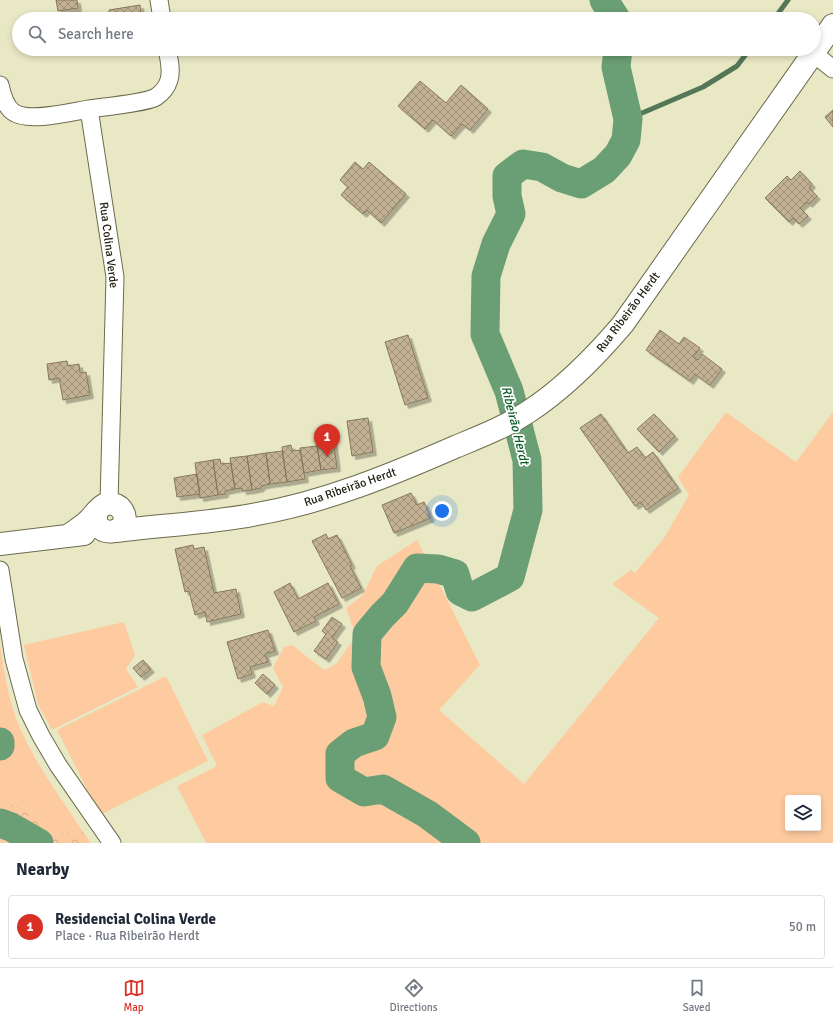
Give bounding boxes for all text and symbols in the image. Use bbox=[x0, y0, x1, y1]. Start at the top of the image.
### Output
search box bbox=[12, 12, 821, 56]
icon: search bbox=[26, 23, 48, 45]
text: Search here bbox=[58, 25, 134, 43]
street label: Rua Colina Verde bbox=[96, 201, 121, 289]
street label: Rua Ribeirão Herdt bbox=[593, 269, 663, 355]
water label: Ribeirão Herdt bbox=[498, 384, 533, 468]
pin: 1 bbox=[314, 424, 340, 457]
street label: Rua Ribeirão Herdt bbox=[302, 465, 398, 510]
your location bbox=[432, 501, 452, 521]
map controls bbox=[785, 795, 821, 831]
button: layers bbox=[785, 795, 821, 831]
text: Nearby bbox=[16, 859, 69, 880]
text: Residencial Colina Verde bbox=[55, 910, 216, 928]
text: 1 bbox=[26, 919, 34, 935]
text: 50 m bbox=[789, 919, 816, 935]
text: Place · Rua Ribeirão Herdt bbox=[55, 928, 200, 944]
tab: Map bbox=[123, 977, 145, 1014]
tab: Directions bbox=[390, 977, 438, 1014]
tab: Saved bbox=[683, 977, 710, 1014]

